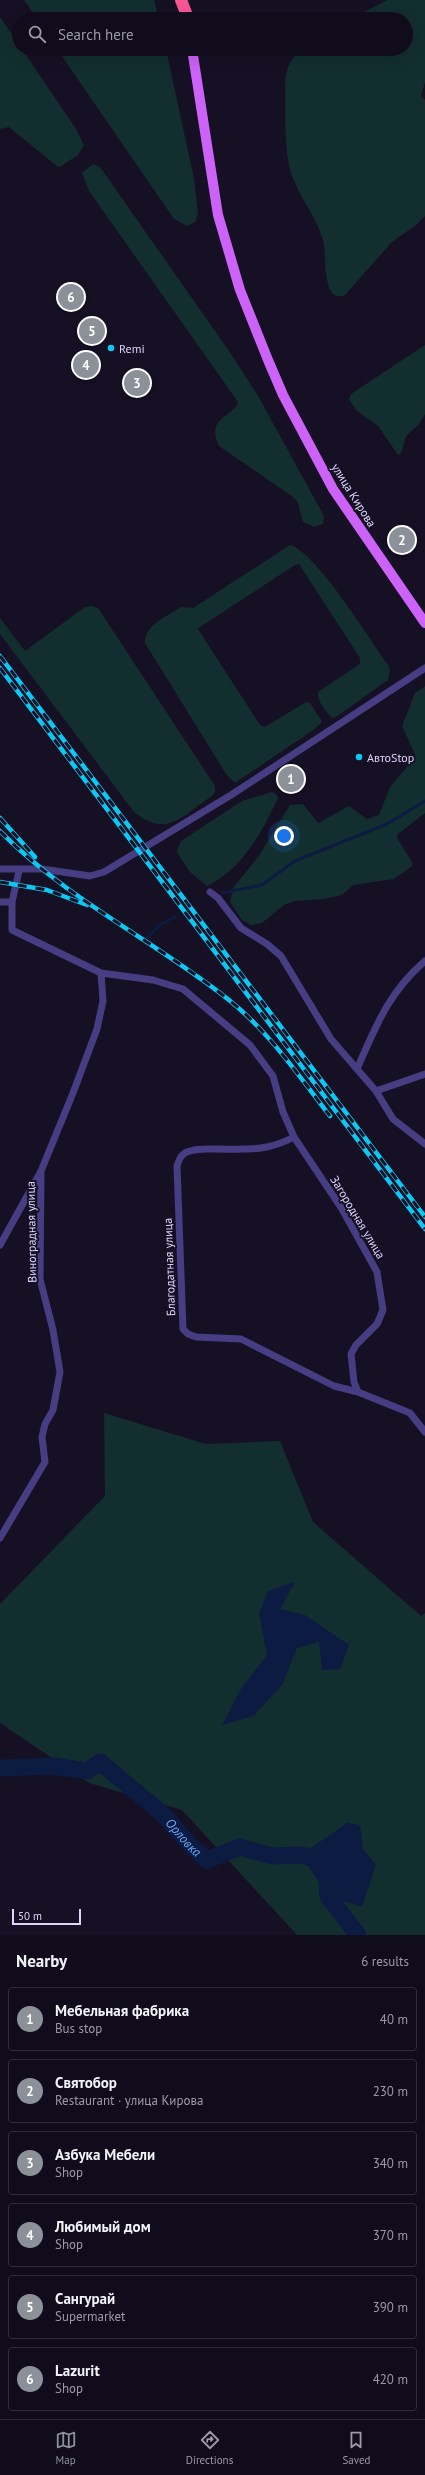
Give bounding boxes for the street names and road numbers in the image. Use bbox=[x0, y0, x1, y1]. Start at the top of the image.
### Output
street label: улица Кирова bbox=[328, 460, 380, 530]
street label: Загородная улица bbox=[327, 1173, 389, 1261]
street label: Виноградная улица bbox=[23, 1181, 39, 1283]
street label: Благодатная улица bbox=[160, 1218, 178, 1316]

